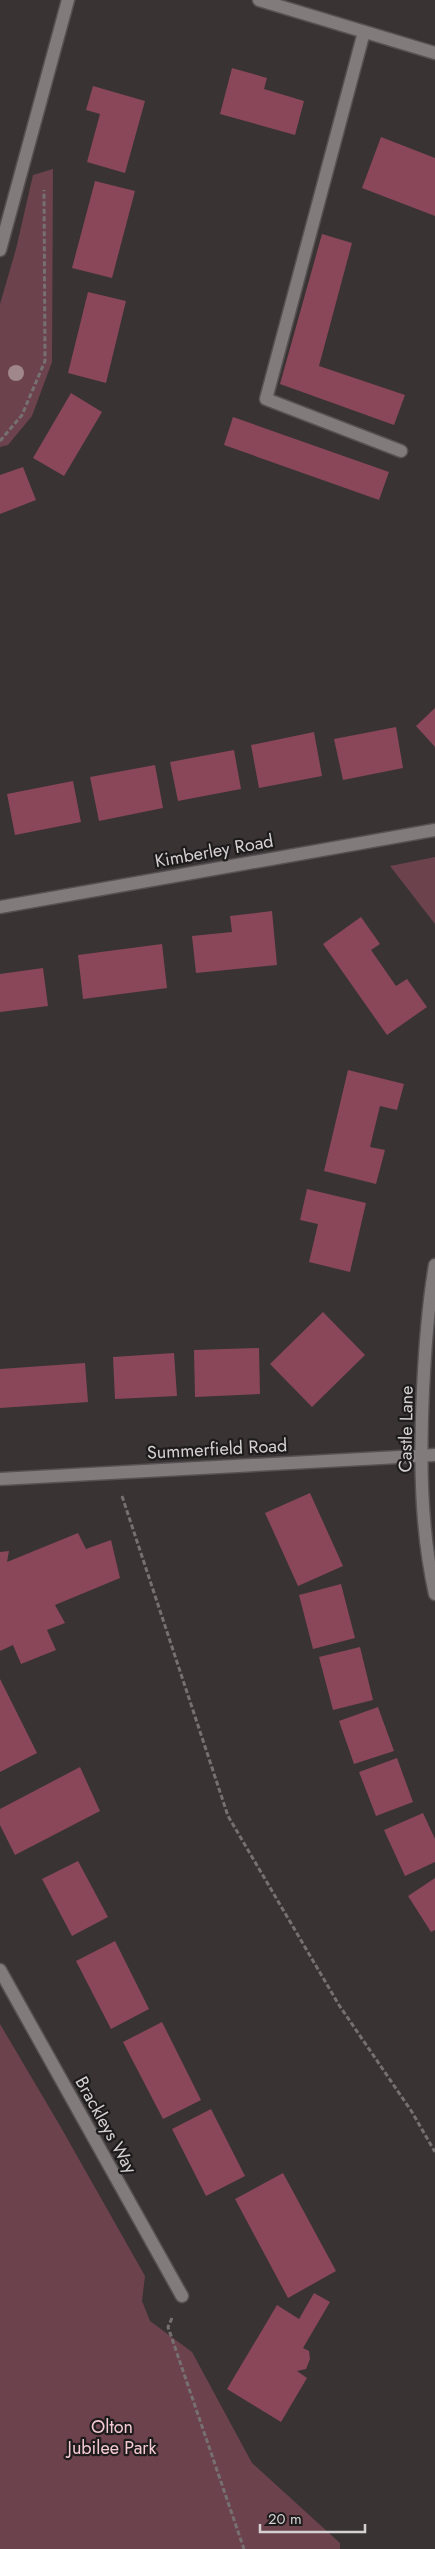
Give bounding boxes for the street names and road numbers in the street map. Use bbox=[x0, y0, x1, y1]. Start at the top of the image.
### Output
street label: Kimberley Road bbox=[153, 828, 275, 874]
street label: Castle Lane bbox=[392, 1385, 420, 1473]
street label: Summerfield Road bbox=[146, 1432, 288, 1466]
street label: Brackleys Way bbox=[69, 2072, 143, 2178]

